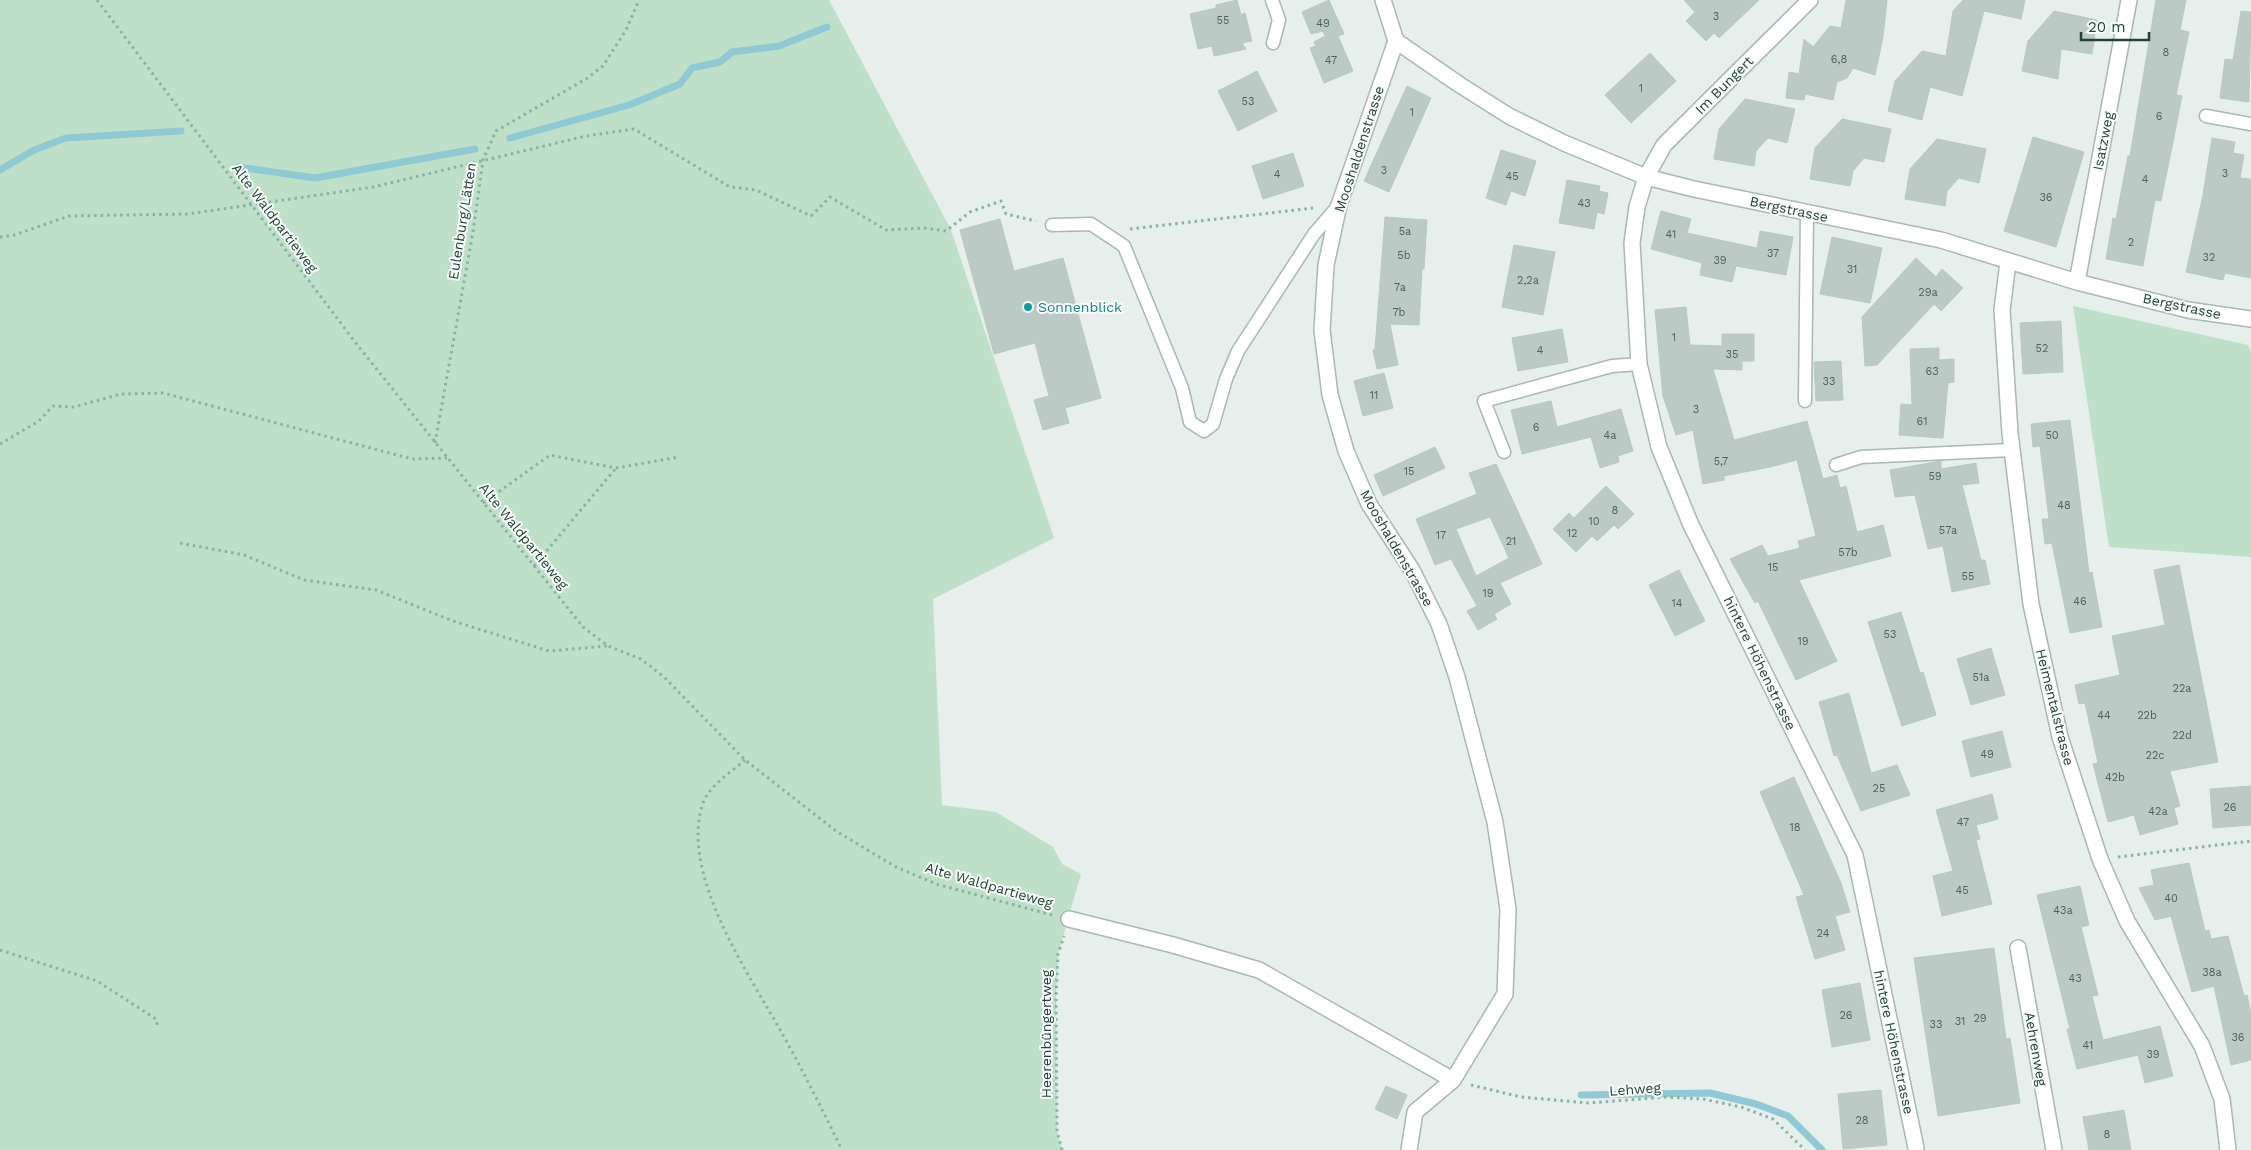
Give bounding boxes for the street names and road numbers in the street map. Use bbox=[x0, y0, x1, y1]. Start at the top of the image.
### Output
street label: Im Bungert bbox=[1692, 53, 1756, 117]
street label: Mooshaldenstrasse bbox=[1331, 84, 1387, 214]
street label: Isatzweg bbox=[2089, 110, 2117, 172]
street label: Alte Waldpartieweg bbox=[229, 160, 321, 276]
street label: Eulenburg/Lätten bbox=[445, 161, 479, 281]
street label: Bergstrasse bbox=[1748, 193, 1830, 225]
street label: Bergstrasse bbox=[2141, 290, 2223, 322]
street label: Alte Waldpartieweg bbox=[476, 480, 572, 593]
street label: Mooshaldenstrasse bbox=[1357, 487, 1437, 609]
street label: hintere Höhenstrasse bbox=[1721, 594, 1799, 732]
street label: Heimentalstrasse bbox=[2033, 647, 2077, 767]
street label: Alte Waldpartieweg bbox=[923, 859, 1055, 911]
street label: Heerenbüngertweg bbox=[1038, 969, 1054, 1098]
street label: hintere Höhenstrasse bbox=[1871, 969, 1917, 1115]
street label: Aehrenweg bbox=[2022, 1011, 2050, 1088]
street label: Lehweg bbox=[1609, 1079, 1662, 1099]

